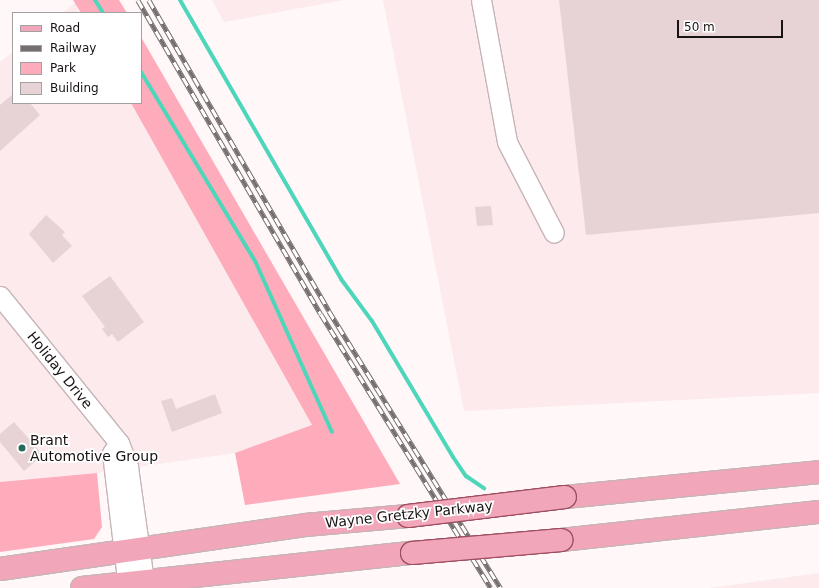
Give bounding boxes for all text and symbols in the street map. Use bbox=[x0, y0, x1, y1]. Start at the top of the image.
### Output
legend bbox=[12, 12, 142, 104]
scale bar bbox=[679, 12, 785, 38]
text: 50 m bbox=[684, 20, 715, 34]
text: Road bbox=[50, 21, 80, 35]
text: Railway bbox=[50, 41, 96, 55]
text: Park bbox=[50, 61, 76, 75]
text: Building bbox=[50, 81, 99, 95]
street label: Holiday Drive bbox=[24, 328, 96, 412]
place label: Brant Automotive Group bbox=[30, 432, 158, 464]
marker: Brant Automotive Group bbox=[17, 443, 27, 453]
street label: Wayne Gretzky Parkway bbox=[324, 497, 494, 531]

